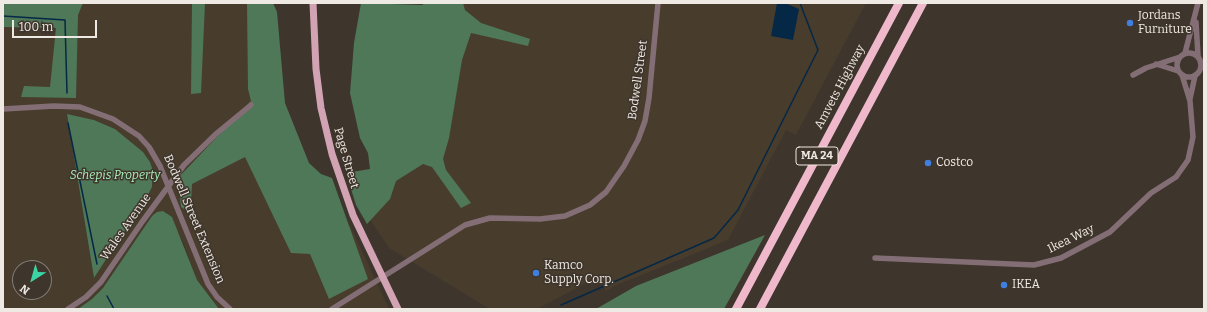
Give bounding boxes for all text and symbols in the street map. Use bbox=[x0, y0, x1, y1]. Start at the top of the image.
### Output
place label: Jordans Furniture bbox=[1138, 9, 1192, 37]
scale bar bbox=[14, 12, 99, 38]
marker: Jordans Furniture bbox=[1125, 18, 1135, 28]
text: 100 m bbox=[19, 20, 53, 34]
street label: Bodwell Street bbox=[625, 39, 651, 121]
street label: Amvets Highway bbox=[812, 42, 868, 132]
street label: Page Street bbox=[330, 126, 362, 190]
road number: MA 24 bbox=[796, 147, 838, 165]
street label: Bodwell Street Extension bbox=[160, 152, 228, 286]
place label: Costco bbox=[936, 156, 973, 170]
marker: Costco bbox=[923, 158, 933, 168]
park label: Schepis Property bbox=[70, 169, 160, 183]
street label: Wales Avenue bbox=[98, 191, 154, 263]
street label: Ikea Way bbox=[1045, 222, 1097, 256]
place label: Kamco Supply Corp. bbox=[544, 259, 614, 287]
north arrow bbox=[12, 260, 52, 300]
marker: Kamco Supply Corp. bbox=[531, 268, 541, 278]
place label: IKEA bbox=[1012, 278, 1040, 292]
marker: IKEA bbox=[999, 280, 1009, 290]
text: N bbox=[18, 281, 32, 297]

